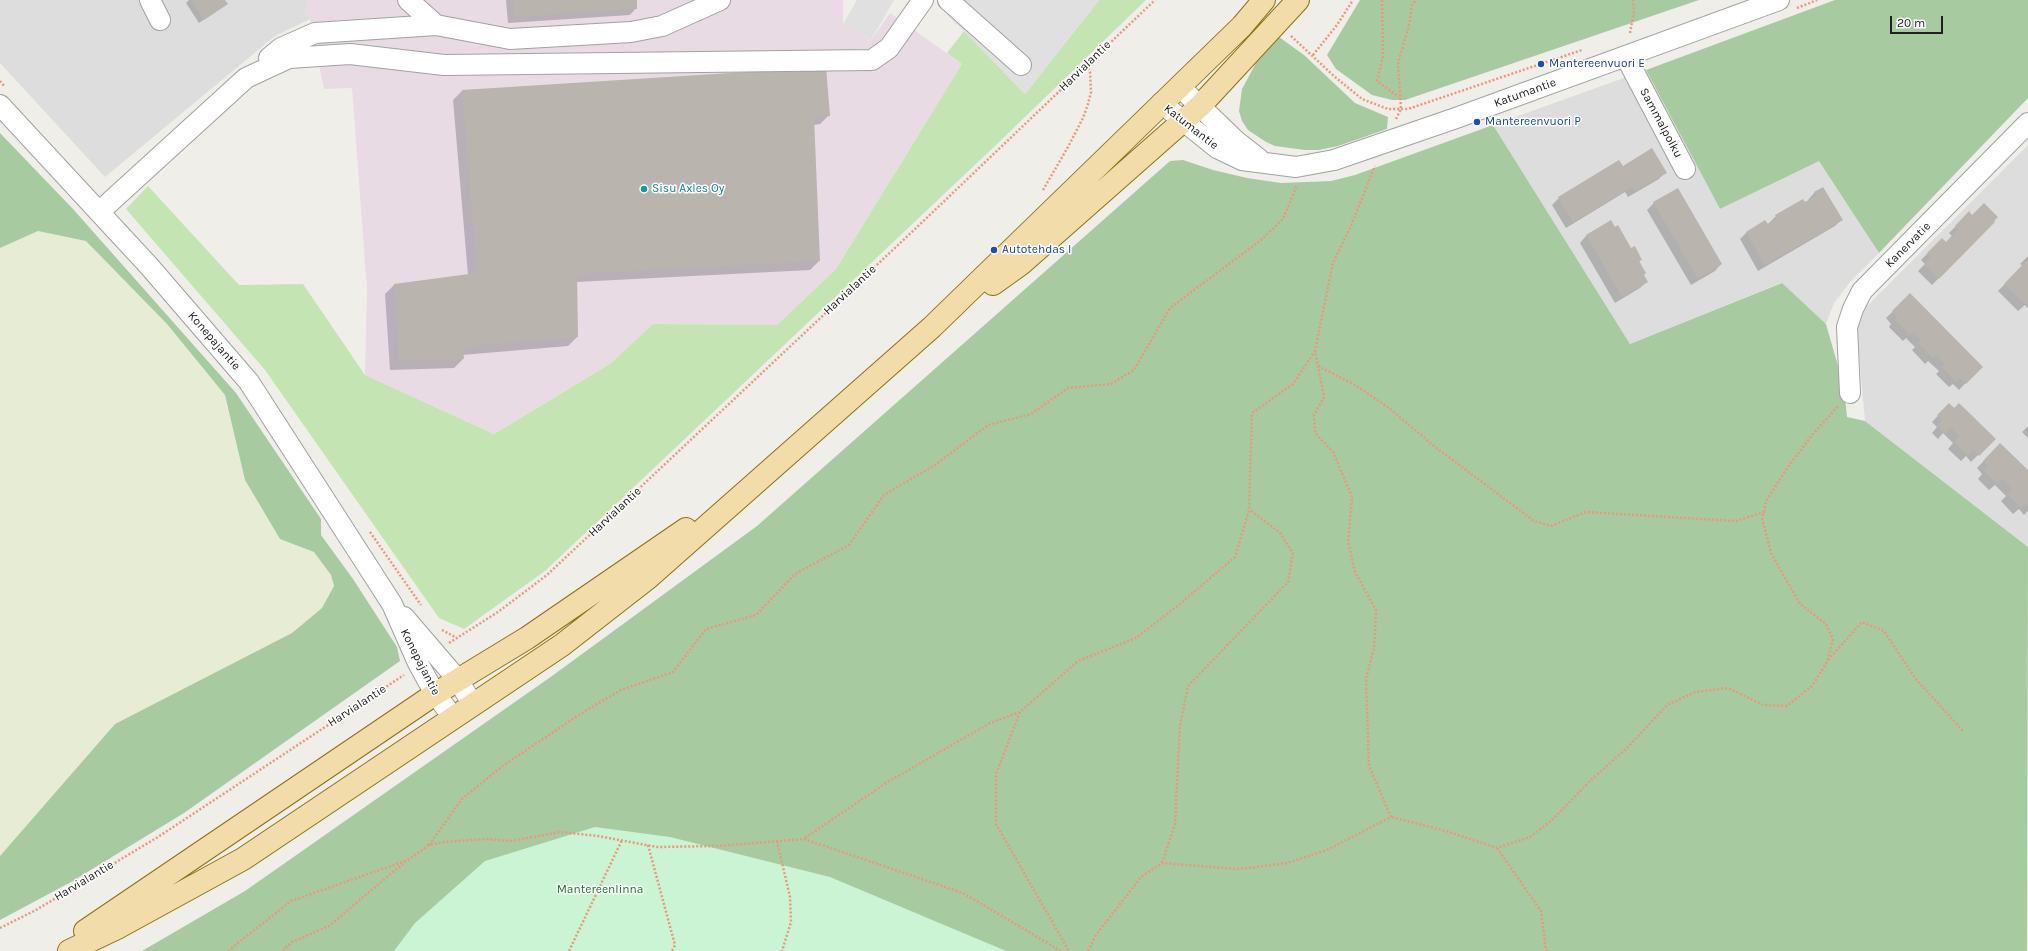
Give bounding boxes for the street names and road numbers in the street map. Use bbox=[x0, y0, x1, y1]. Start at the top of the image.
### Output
street label: Harvialantie bbox=[1056, 38, 1114, 94]
street label: Katumantie bbox=[1492, 75, 1558, 111]
street label: Sammalpolku bbox=[1637, 86, 1685, 160]
street label: Katumantie bbox=[1161, 101, 1221, 153]
street label: Kanervatie bbox=[1882, 219, 1934, 271]
street label: Harvialantie bbox=[821, 262, 879, 318]
street label: Konepajantie bbox=[185, 309, 243, 373]
street label: Harvialantie bbox=[586, 484, 644, 540]
street label: Konepajantie bbox=[397, 626, 443, 698]
street label: Harvialantie bbox=[325, 682, 389, 730]
street label: Harvialantie bbox=[52, 858, 116, 904]

